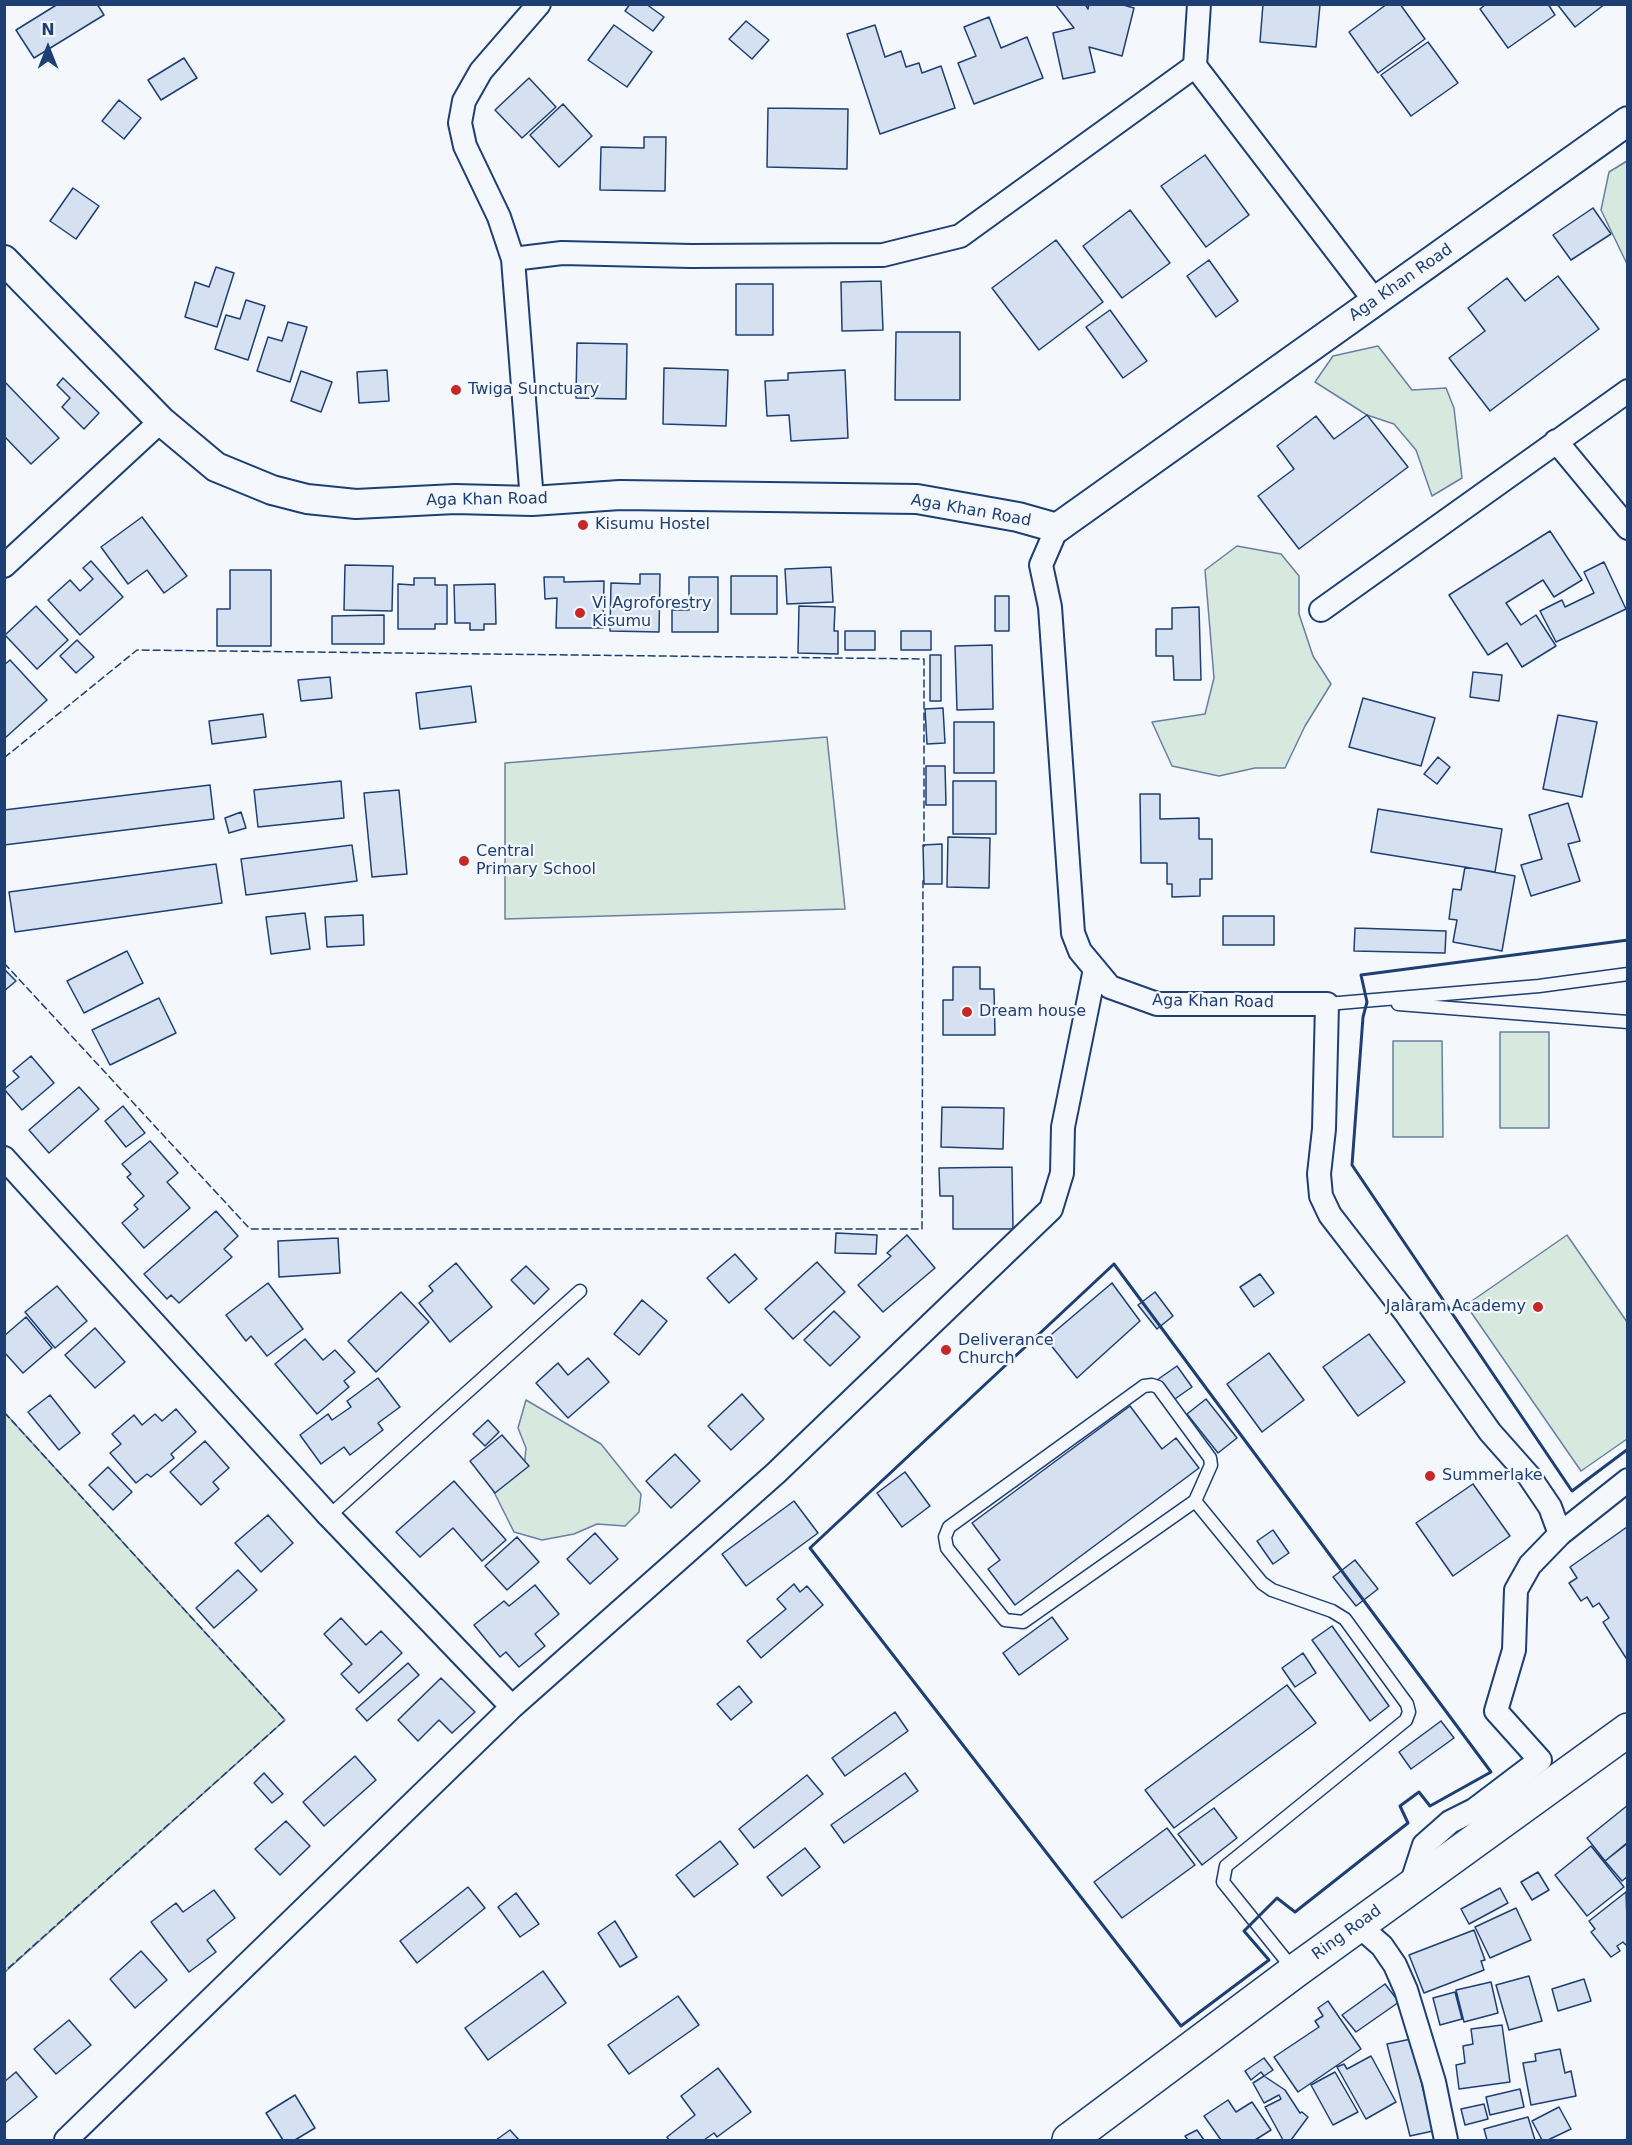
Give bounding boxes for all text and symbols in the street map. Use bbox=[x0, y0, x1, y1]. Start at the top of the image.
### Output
north arrow bbox=[18, 18, 78, 78]
text: N bbox=[41, 20, 55, 39]
street label: Aga Khan Road bbox=[1346, 240, 1456, 326]
place label: Twiga Sunctuary bbox=[468, 380, 599, 400]
marker: Twiga Sunctuary bbox=[449, 383, 463, 397]
street label: Aga Khan Road bbox=[426, 489, 548, 511]
street label: Aga Khan Road bbox=[909, 491, 1033, 531]
place label: Kisumu Hostel bbox=[595, 515, 710, 535]
marker: Kisumu Hostel bbox=[576, 518, 590, 532]
place label: Vi Agroforestry Kisumu bbox=[592, 594, 711, 632]
marker: Vi Agroforestry Kisumu bbox=[573, 606, 587, 620]
place label: Central Primary School bbox=[476, 842, 596, 880]
marker: Central Primary School bbox=[457, 854, 471, 868]
street label: Aga Khan Road bbox=[1152, 991, 1274, 1013]
place label: Dream house bbox=[979, 1002, 1086, 1022]
marker: Dream house bbox=[960, 1005, 974, 1019]
place label: Jalaram Academy bbox=[1386, 1297, 1526, 1317]
marker: Jalaram Academy bbox=[1531, 1300, 1545, 1314]
place label: Deliverance Church bbox=[958, 1331, 1054, 1369]
marker: Deliverance Church bbox=[939, 1343, 953, 1357]
place label: Summerlake bbox=[1442, 1466, 1543, 1486]
marker: Summerlake bbox=[1423, 1469, 1437, 1483]
street label: Ring Road bbox=[1309, 1901, 1385, 1965]

